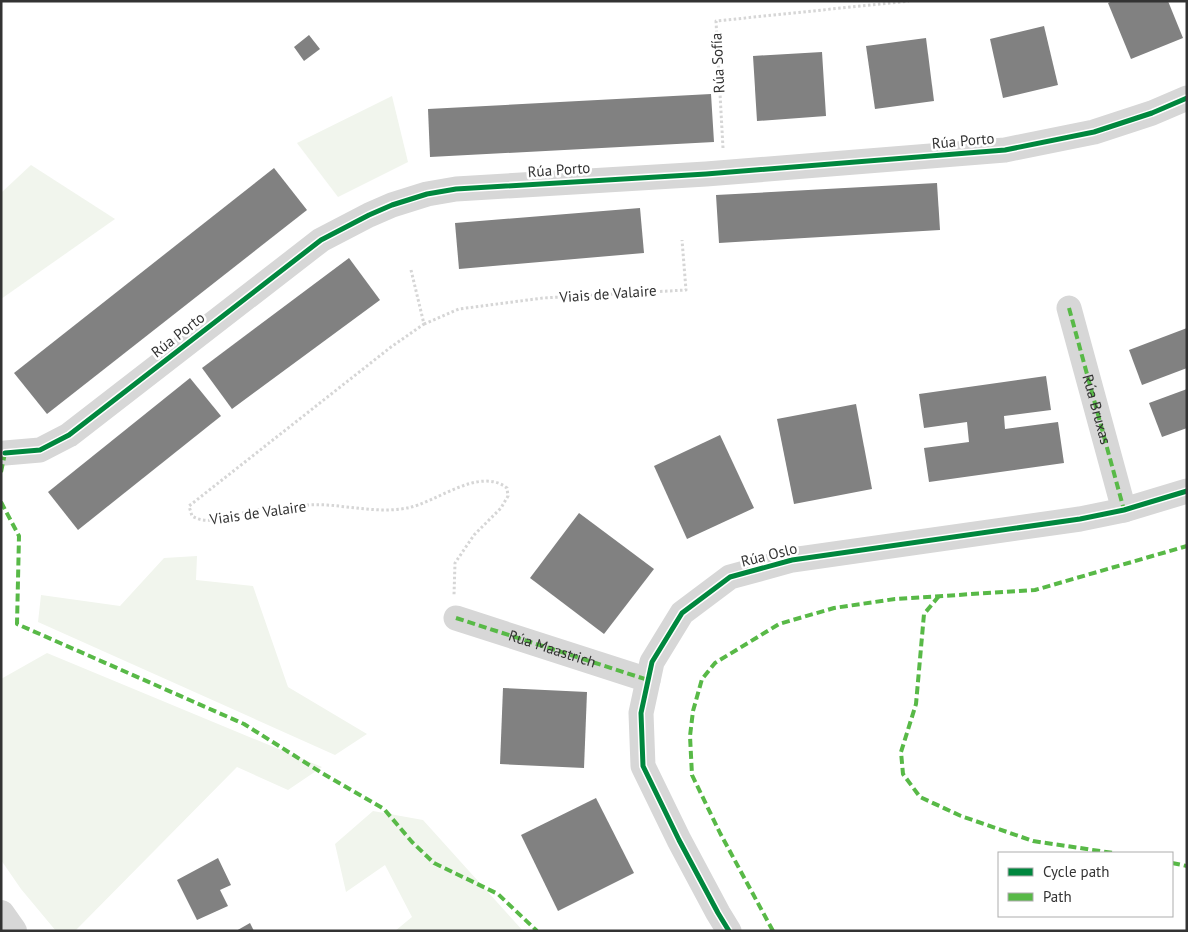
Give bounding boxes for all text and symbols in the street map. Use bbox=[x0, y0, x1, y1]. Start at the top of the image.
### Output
street label: Rúa Sofía bbox=[706, 32, 729, 94]
street label: Rúa Porto bbox=[931, 128, 995, 153]
street label: Rúa Porto bbox=[527, 158, 591, 181]
street label: Viais de Valaire bbox=[558, 281, 657, 306]
street label: Rúa Porto bbox=[147, 308, 208, 361]
street label: Rúa Bruxas bbox=[1078, 372, 1116, 446]
street label: Viais de Valaire bbox=[207, 496, 307, 529]
street label: Rúa Oslo bbox=[739, 538, 799, 571]
street label: Rúa Maastrich bbox=[506, 626, 598, 672]
legend bbox=[998, 852, 1173, 917]
text: Cycle path bbox=[1043, 862, 1109, 881]
text: Path bbox=[1043, 887, 1072, 906]

